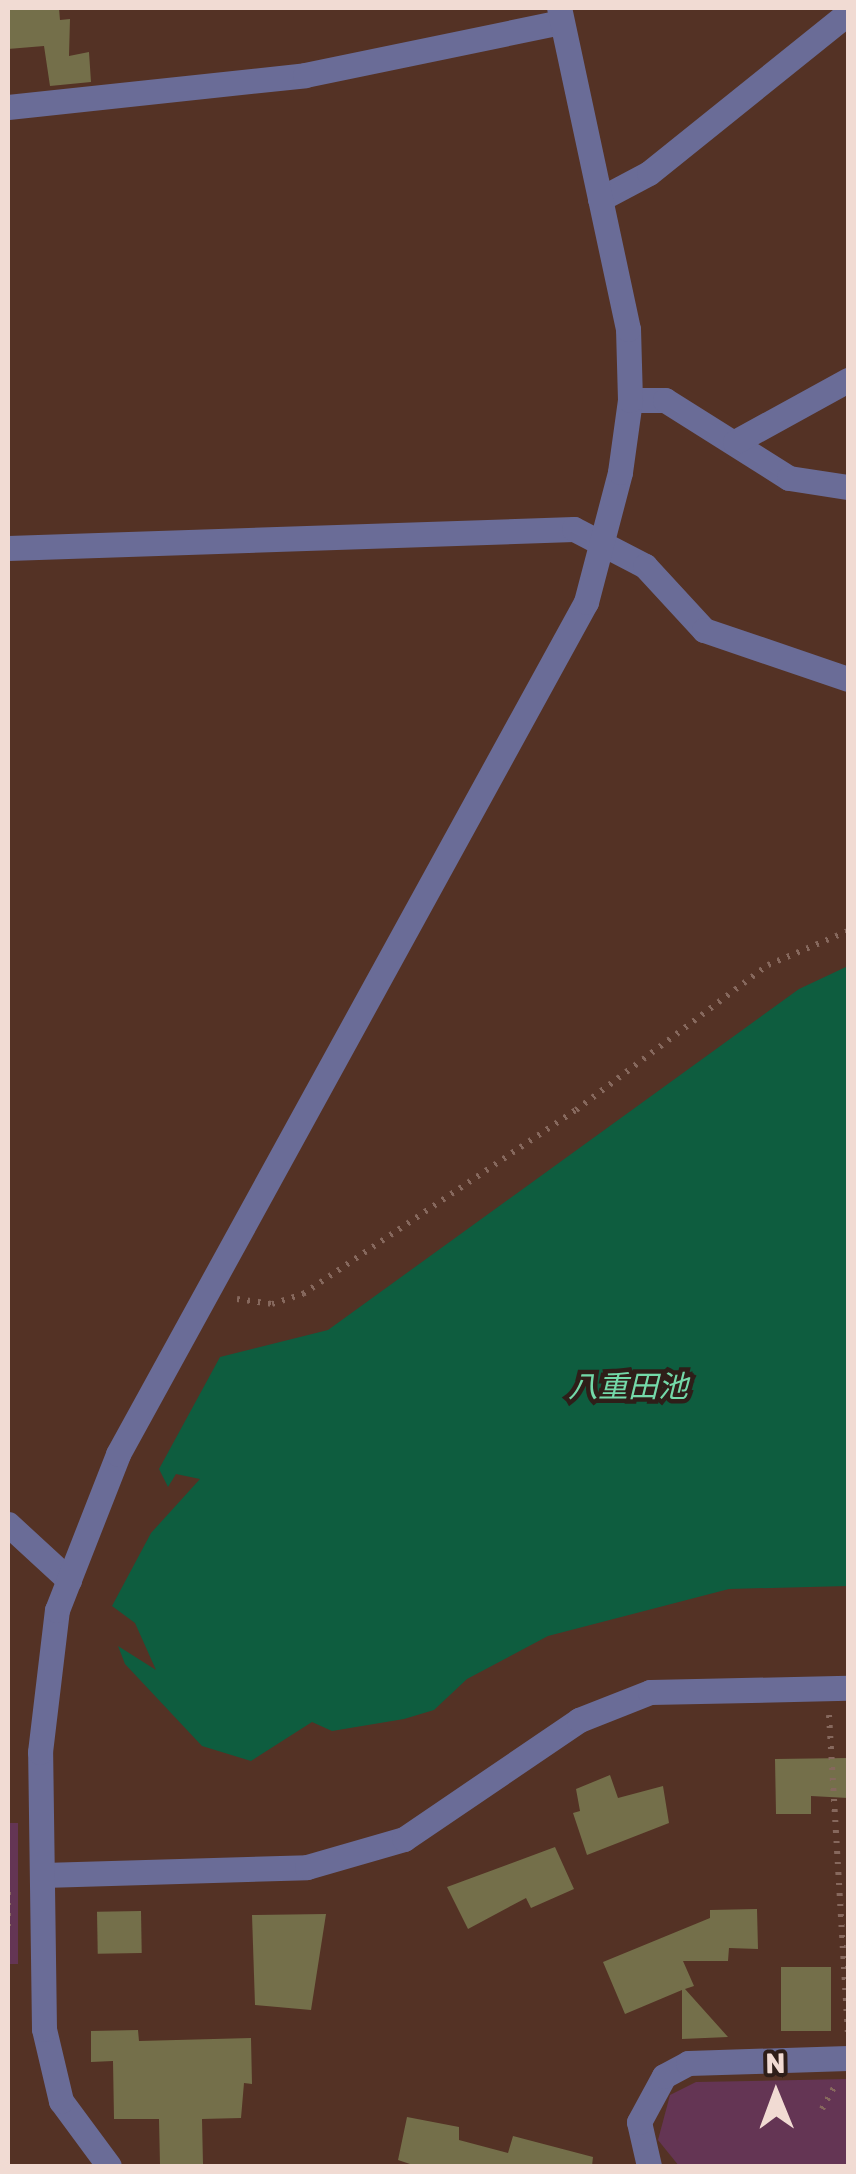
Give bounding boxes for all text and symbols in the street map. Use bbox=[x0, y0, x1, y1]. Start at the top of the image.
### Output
water label: 八重田池 bbox=[568, 1369, 688, 1405]
north arrow bbox=[726, 2044, 826, 2144]
text: N bbox=[765, 2047, 786, 2080]

